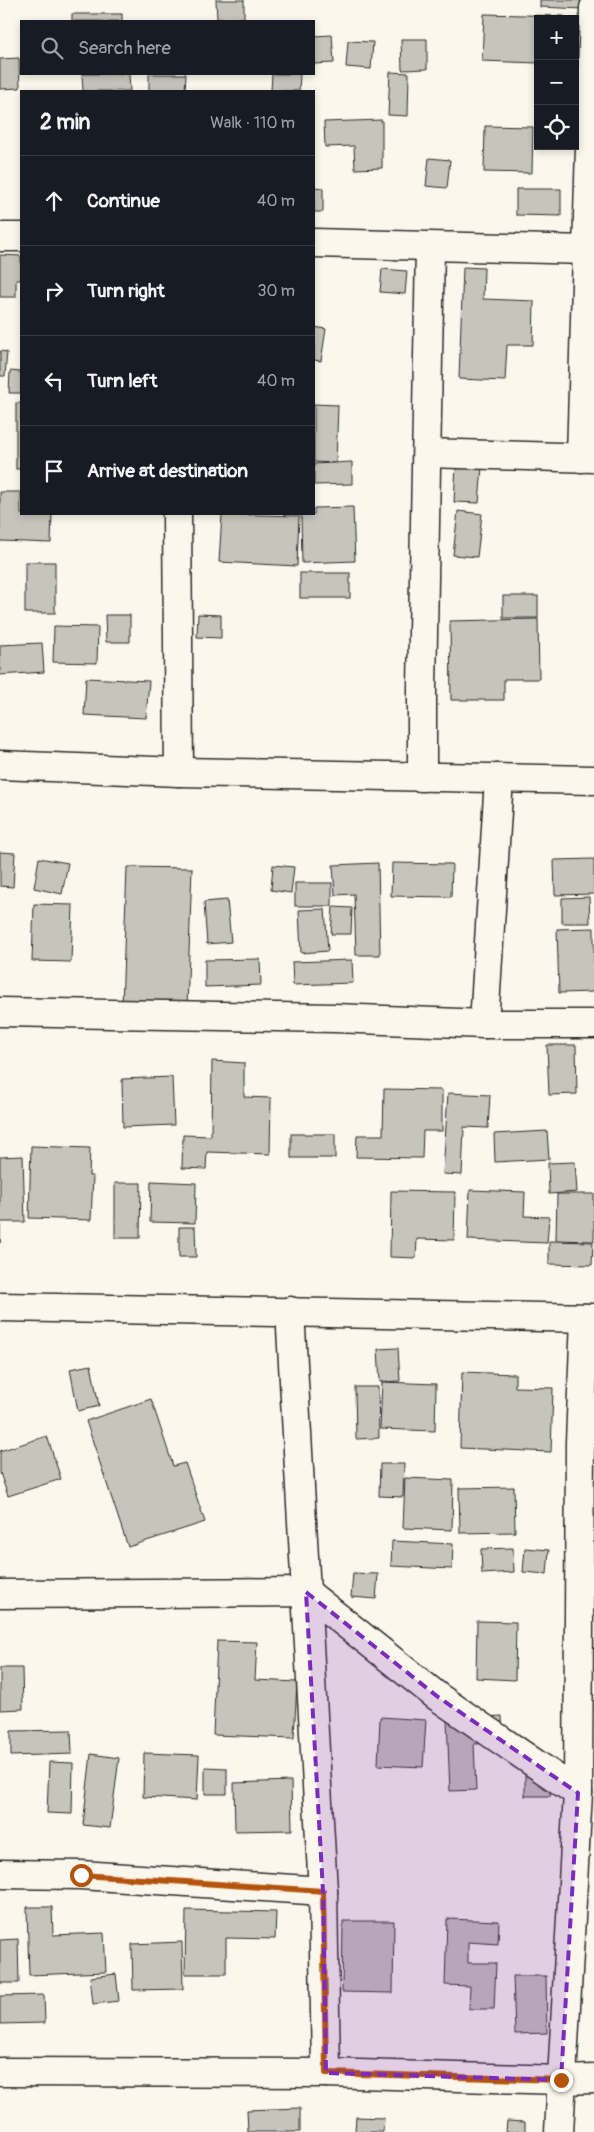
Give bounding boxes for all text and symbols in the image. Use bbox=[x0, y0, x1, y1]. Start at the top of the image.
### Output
map controls bbox=[534, 15, 579, 150]
button: + bbox=[534, 15, 579, 60]
search box bbox=[20, 20, 315, 75]
icon: search bbox=[38, 34, 66, 62]
text: Search here bbox=[78, 36, 171, 60]
button: − bbox=[534, 60, 579, 105]
button: locate bbox=[534, 105, 579, 150]
text: 2 min bbox=[40, 109, 90, 136]
text: Walk · 110 m bbox=[210, 113, 295, 133]
icon: ahead bbox=[40, 187, 68, 215]
text: Continue bbox=[87, 189, 160, 213]
text: 40 m bbox=[257, 191, 295, 211]
icon: right bbox=[40, 277, 68, 305]
text: Turn right bbox=[87, 279, 165, 303]
text: 30 m bbox=[257, 281, 295, 301]
icon: left bbox=[40, 367, 68, 395]
text: Turn left bbox=[87, 369, 157, 393]
text: 40 m bbox=[257, 371, 295, 391]
icon: arrive bbox=[40, 457, 68, 485]
text: Arrive at destination bbox=[87, 459, 248, 483]
route start bbox=[70, 1864, 93, 1887]
route end bbox=[550, 2069, 573, 2092]

